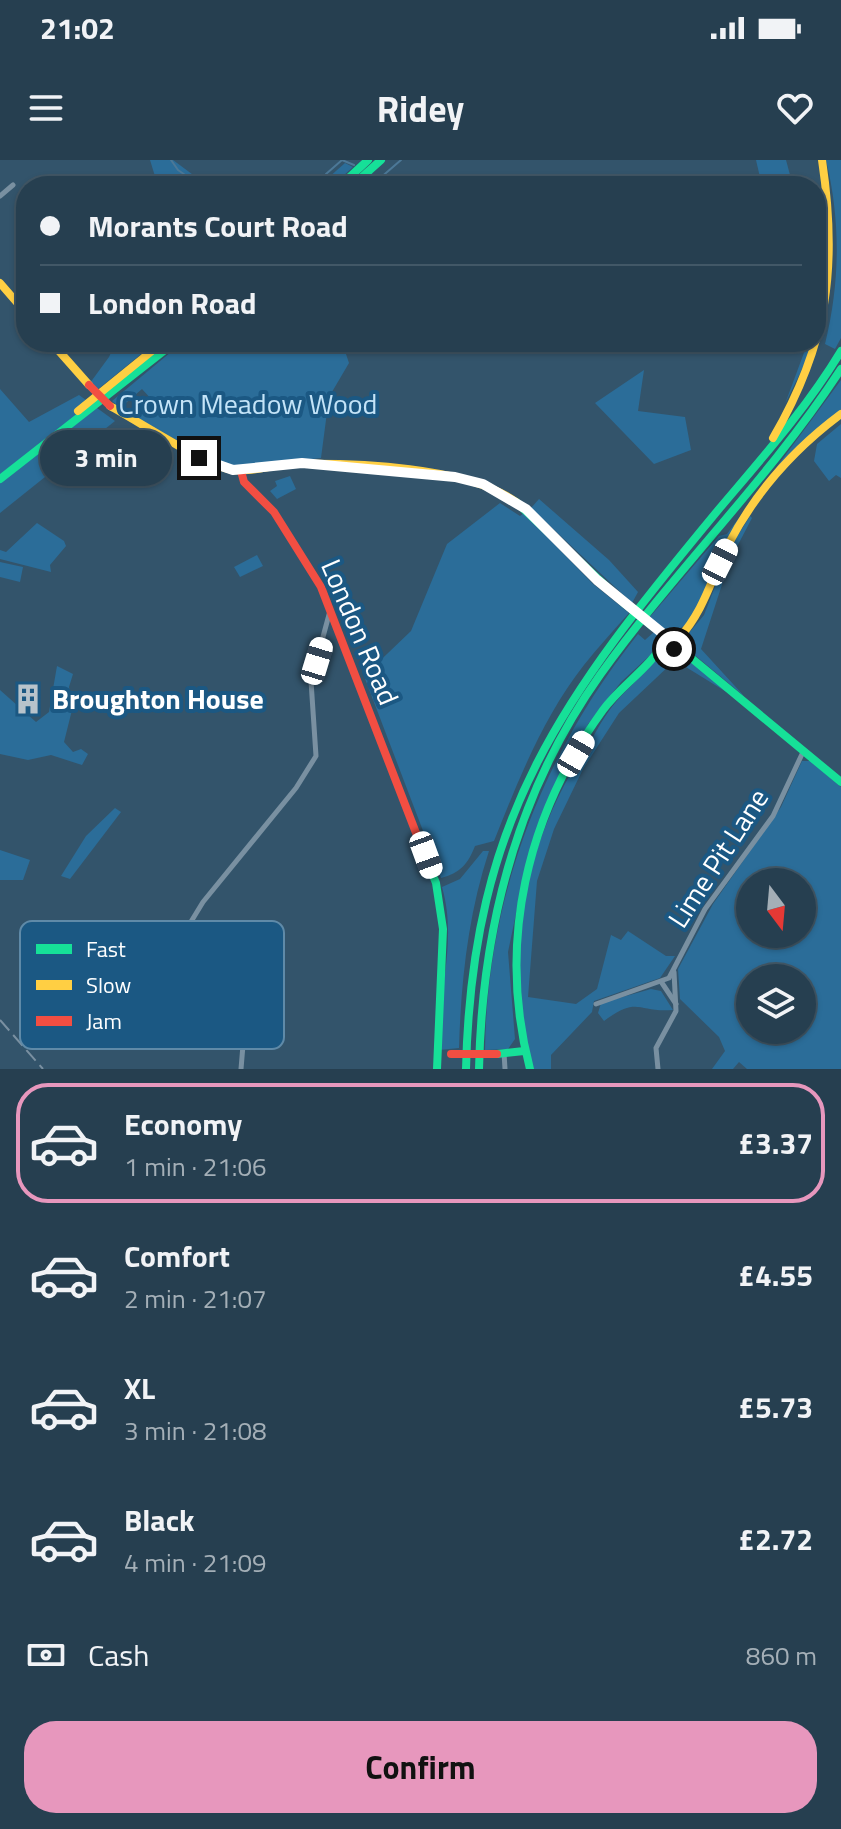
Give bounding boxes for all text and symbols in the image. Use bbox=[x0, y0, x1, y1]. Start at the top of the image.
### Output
text: 21:02 bbox=[40, 5, 115, 51]
text: Ridey bbox=[377, 81, 464, 136]
icon: menu bbox=[24, 86, 68, 130]
icon: heart bbox=[773, 86, 817, 130]
text: Morants Court Road bbox=[88, 203, 348, 249]
text: London Road bbox=[88, 280, 256, 326]
park label: Crown Meadow Wood bbox=[119, 382, 377, 425]
callout: 3 min bbox=[39, 430, 171, 486]
text: 3 min bbox=[74, 438, 138, 477]
route end bbox=[181, 440, 217, 476]
car bbox=[698, 535, 742, 589]
street label: London Road bbox=[310, 552, 410, 711]
route start bbox=[656, 631, 692, 667]
car bbox=[299, 635, 335, 687]
place label: Broughton House bbox=[52, 677, 264, 720]
building icon: Broughton House bbox=[11, 682, 45, 716]
car bbox=[554, 727, 598, 781]
street label: Lime Pit Lane bbox=[656, 780, 779, 936]
car bbox=[407, 828, 445, 882]
north arrow bbox=[736, 868, 816, 948]
map controls bbox=[736, 868, 816, 1044]
legend bbox=[20, 921, 284, 1049]
text: Fast bbox=[86, 932, 126, 966]
button: layers bbox=[736, 964, 816, 1044]
text: Slow bbox=[86, 968, 132, 1002]
text: Jam bbox=[86, 1004, 122, 1038]
text: Economy bbox=[124, 1101, 242, 1147]
icon: car bbox=[28, 1107, 100, 1179]
text: £3.37 bbox=[738, 1120, 813, 1166]
text: 1 min · 21:06 bbox=[124, 1147, 267, 1186]
text: Comfort bbox=[124, 1233, 230, 1279]
icon: car bbox=[28, 1239, 100, 1311]
text: £4.55 bbox=[738, 1252, 813, 1298]
text: 2 min · 21:07 bbox=[124, 1279, 267, 1318]
text: XL bbox=[124, 1365, 155, 1411]
icon: car bbox=[28, 1371, 100, 1443]
text: £5.73 bbox=[738, 1384, 813, 1430]
text: 3 min · 21:08 bbox=[124, 1411, 267, 1450]
text: Black bbox=[124, 1497, 195, 1543]
icon: car bbox=[28, 1503, 100, 1575]
text: £2.72 bbox=[738, 1516, 813, 1562]
text: 4 min · 21:09 bbox=[124, 1543, 267, 1582]
text: Cash bbox=[88, 1632, 149, 1678]
icon: cash bbox=[24, 1633, 68, 1677]
text: 860 m bbox=[746, 1636, 817, 1675]
button: Confirm bbox=[24, 1721, 817, 1813]

